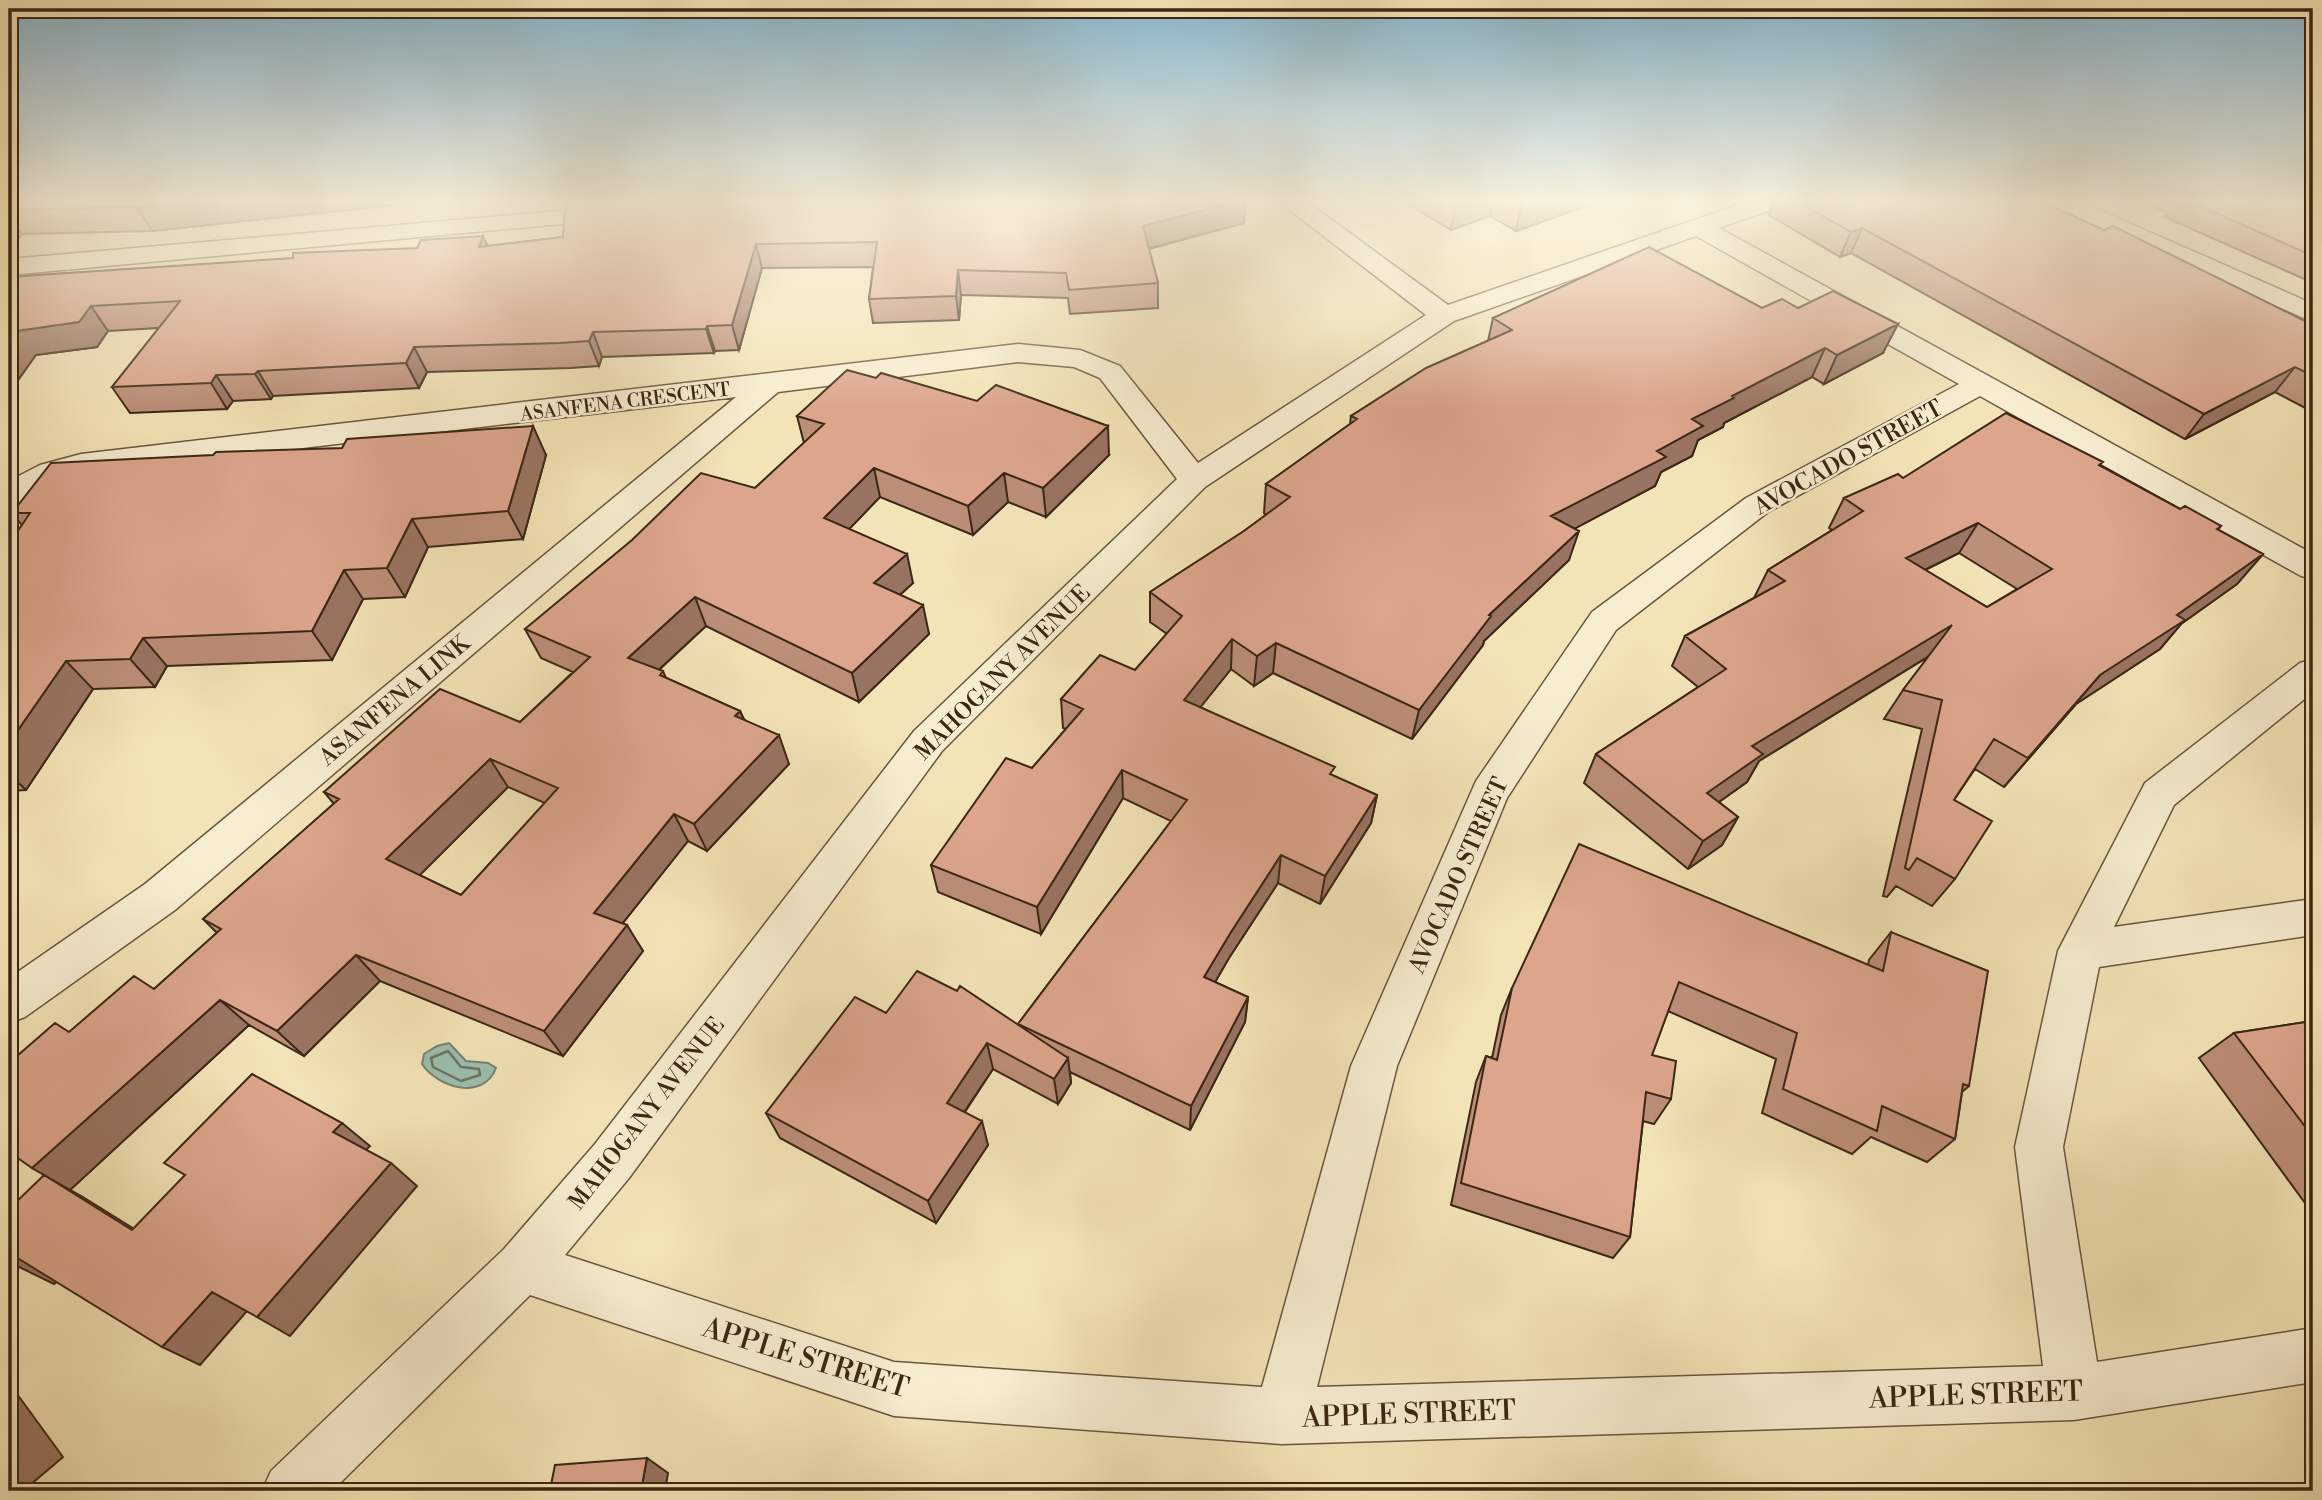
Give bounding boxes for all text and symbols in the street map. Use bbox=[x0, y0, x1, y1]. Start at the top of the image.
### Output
street label: ASANFENA CRESCENT bbox=[518, 377, 732, 427]
street label: AVOCADO STREET bbox=[1748, 394, 1948, 522]
street label: MAHOGANY AVENUE bbox=[909, 579, 1096, 766]
street label: ASANFENA LINK bbox=[313, 628, 477, 773]
street label: AVOCADO STREET bbox=[1403, 773, 1515, 979]
street label: MAHOGANY AVENUE bbox=[563, 1012, 731, 1216]
street label: APPLE STREET bbox=[697, 1310, 913, 1406]
street label: APPLE STREET bbox=[1867, 1374, 2084, 1417]
street label: APPLE STREET bbox=[1300, 1393, 1517, 1436]

